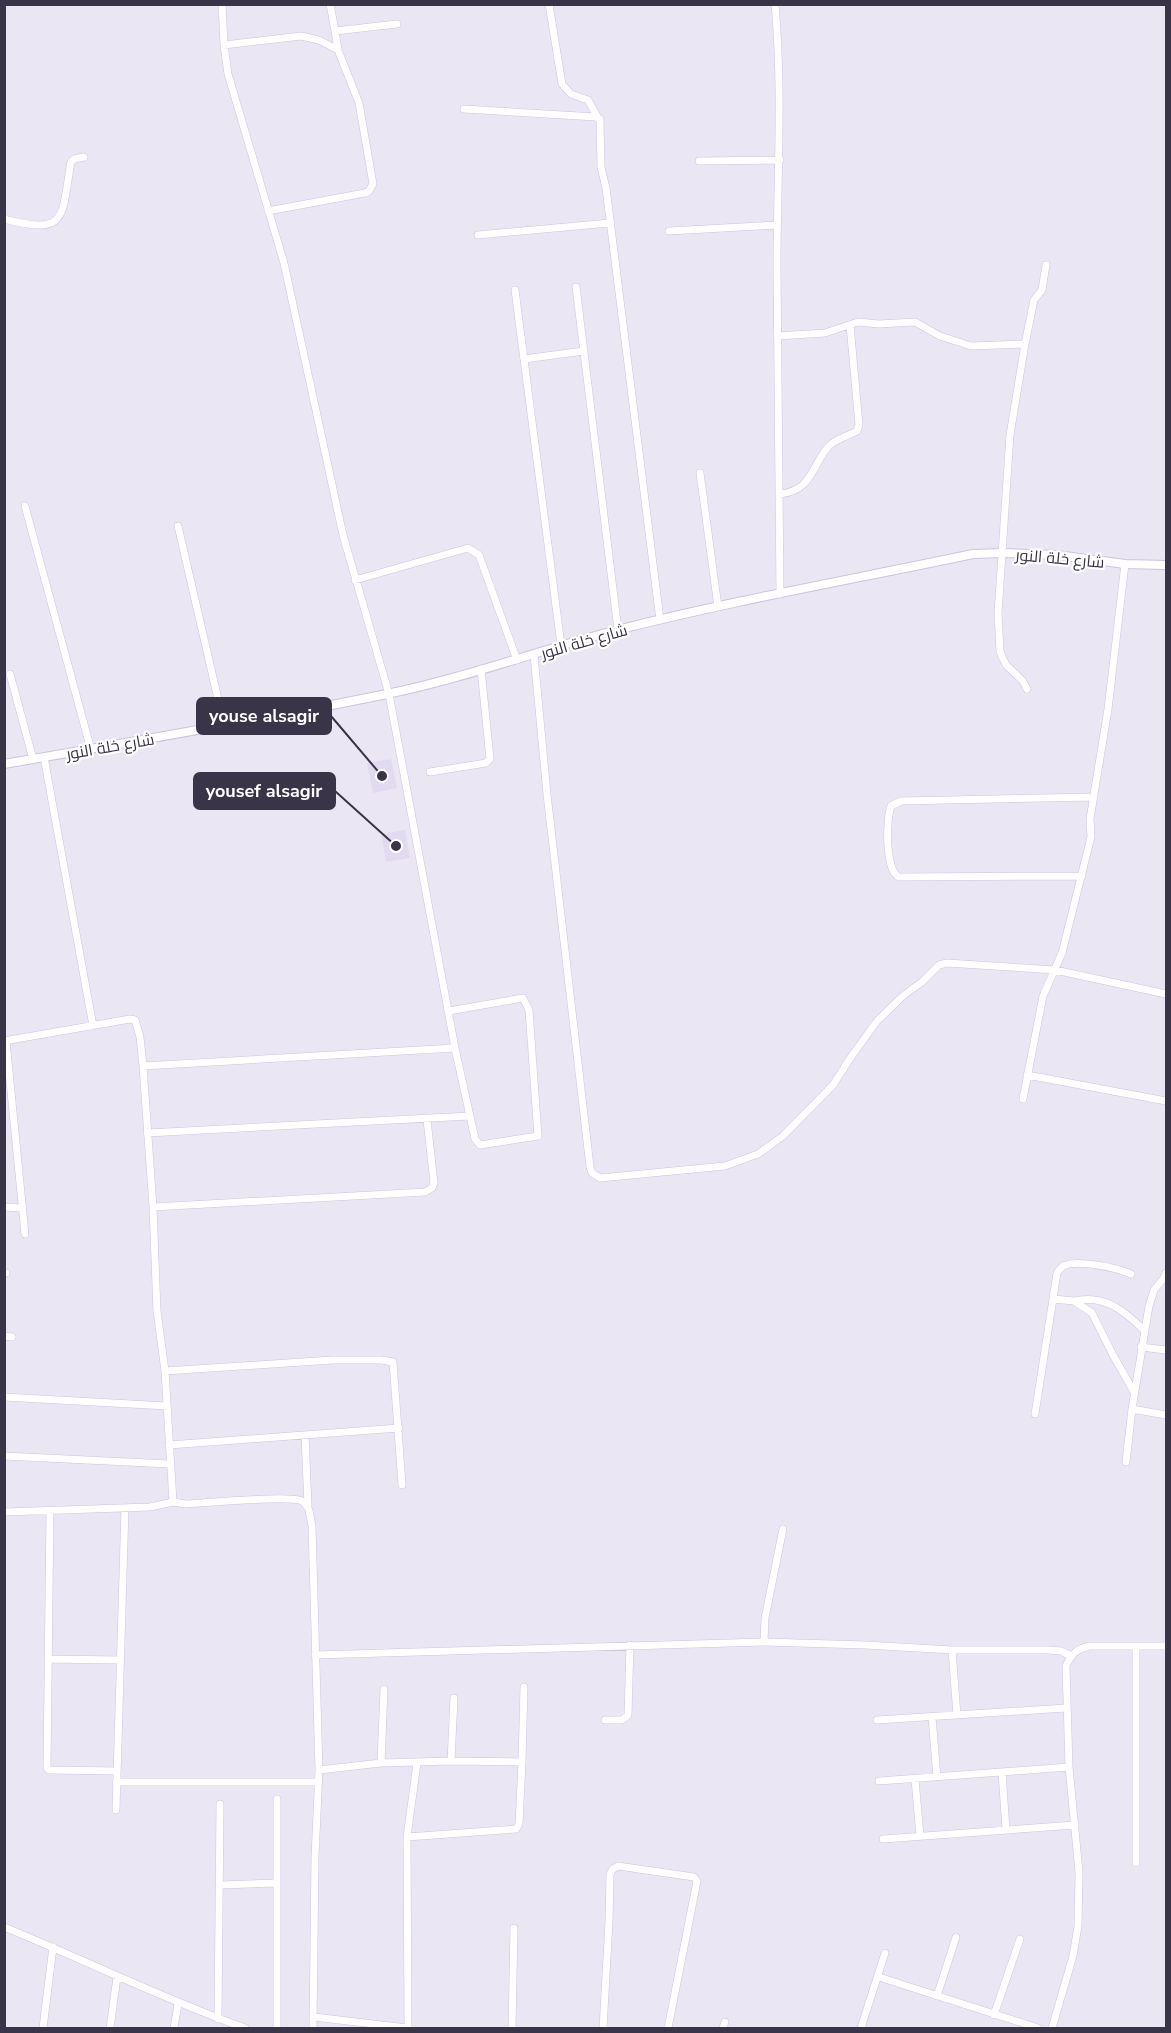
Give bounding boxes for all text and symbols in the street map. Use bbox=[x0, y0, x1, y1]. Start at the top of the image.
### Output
street label: شارع خلة النور bbox=[1014, 544, 1105, 574]
street label: شارع خلة النور bbox=[537, 619, 630, 665]
callout: youse alsagir bbox=[197, 698, 331, 734]
text: youse alsagir bbox=[208, 704, 319, 728]
street label: شارع خلة النور bbox=[63, 728, 156, 766]
callout: yousef alsagir bbox=[194, 773, 335, 809]
text: yousef alsagir bbox=[205, 779, 322, 803]

